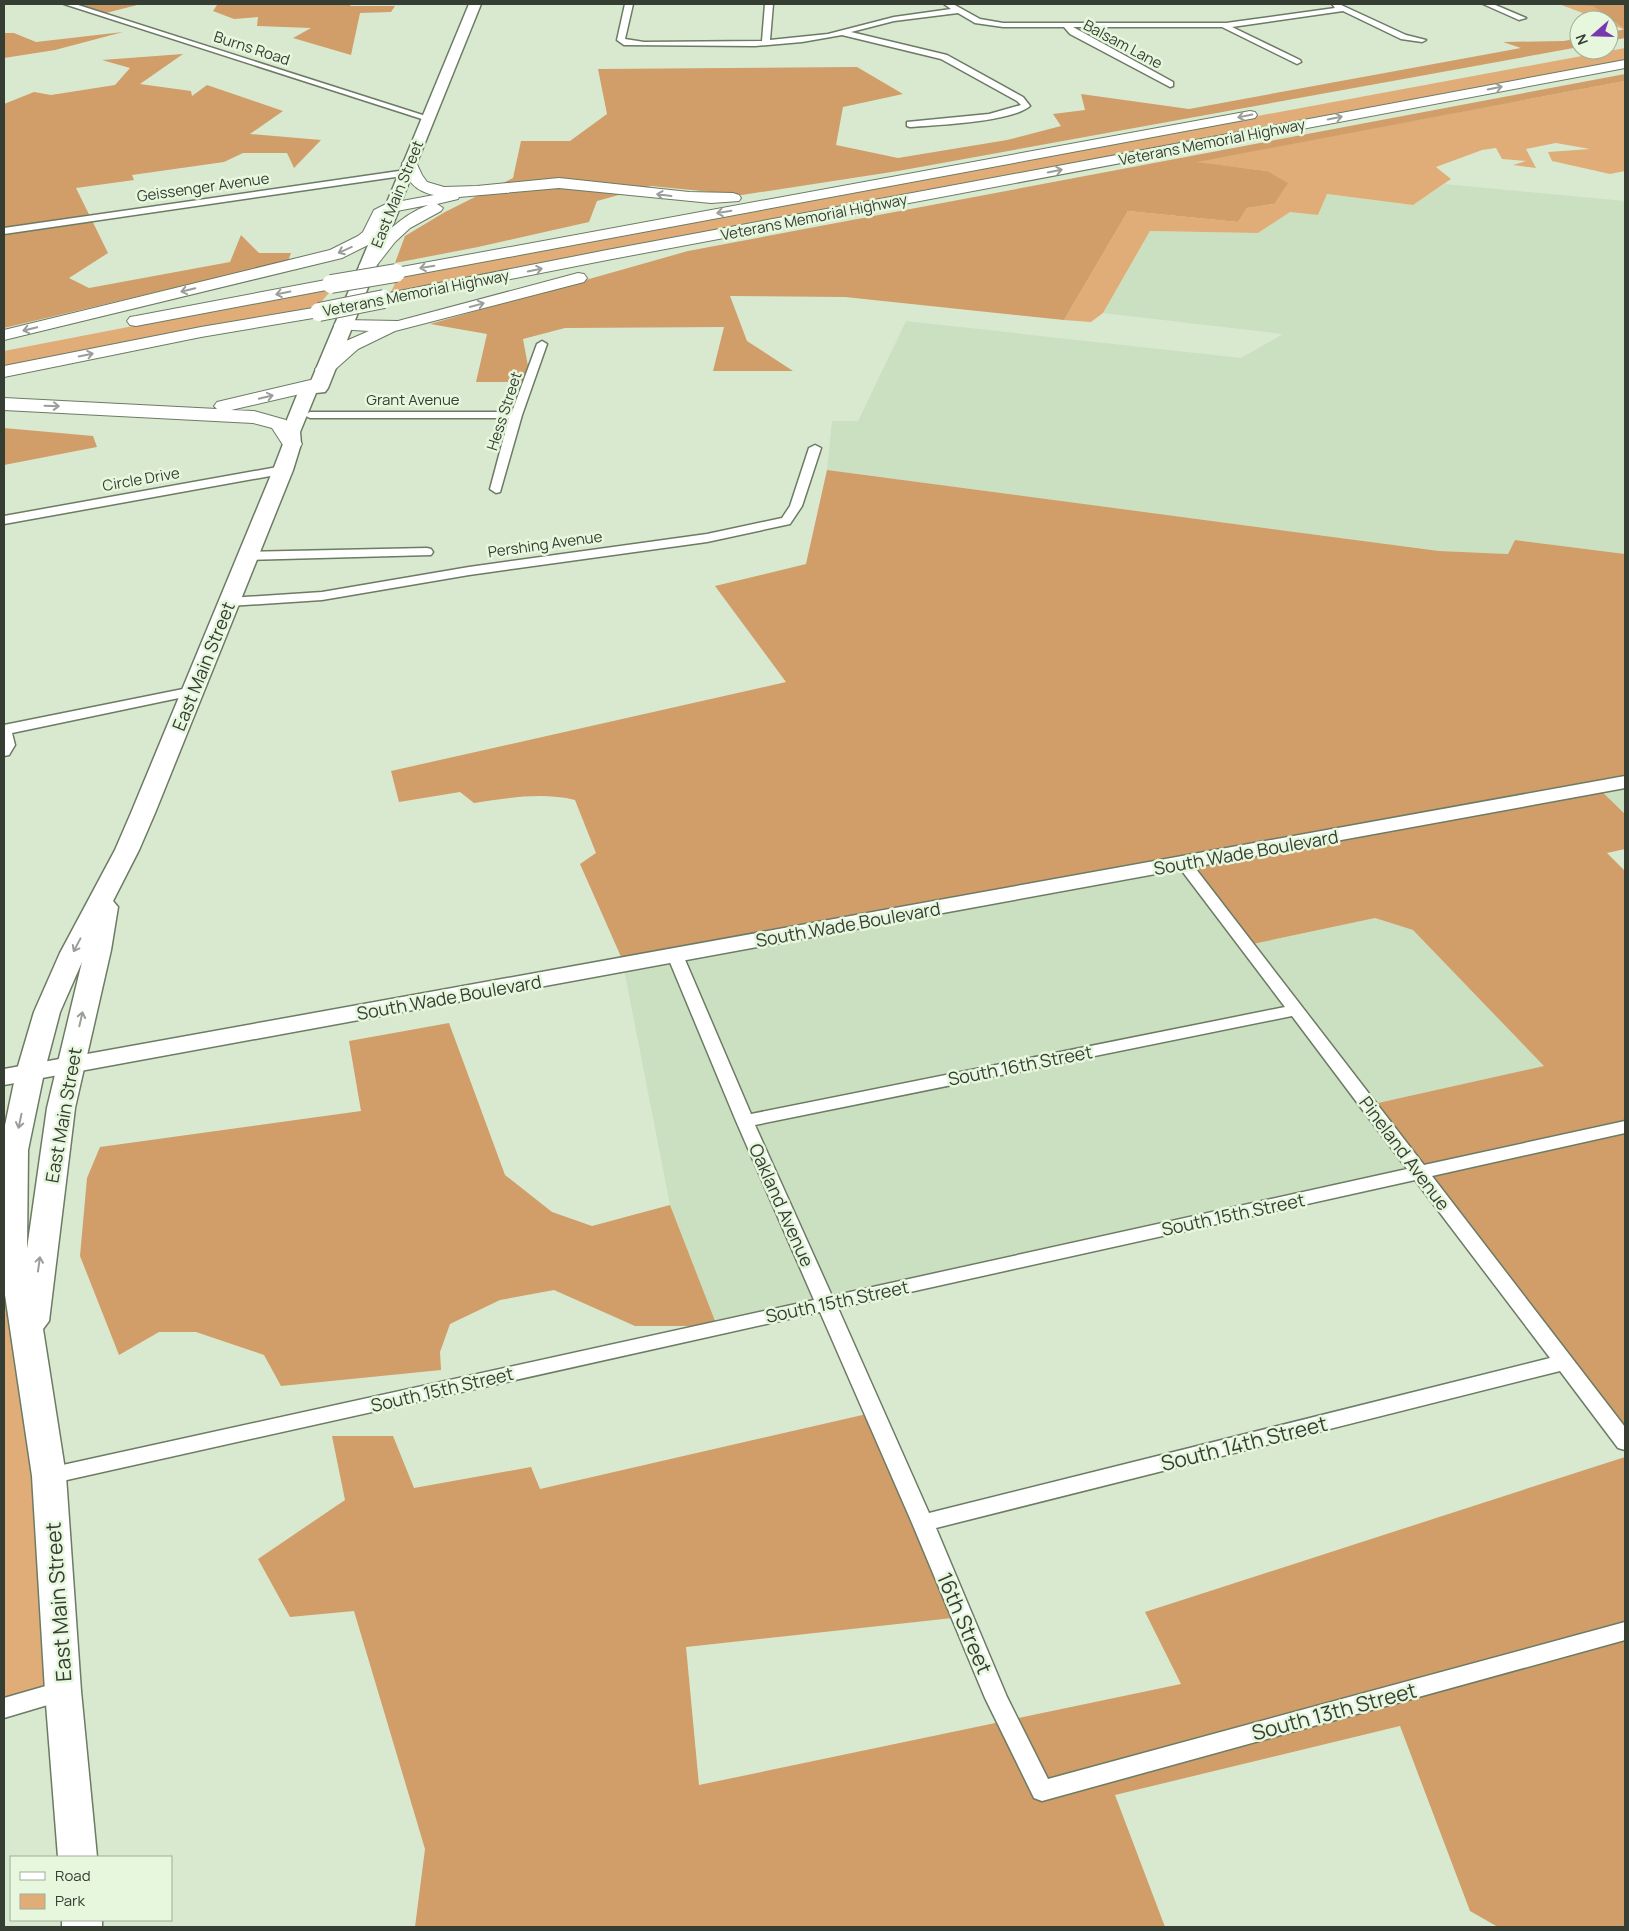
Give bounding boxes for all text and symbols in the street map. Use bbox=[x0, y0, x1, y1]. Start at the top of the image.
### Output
north arrow bbox=[1569, 10, 1619, 60]
street label: Balsam Lane bbox=[1080, 14, 1166, 74]
street label: Burns Road bbox=[211, 26, 293, 70]
text: N bbox=[1571, 32, 1592, 48]
one-way arrow bbox=[1487, 83, 1503, 93]
one-way arrow bbox=[1238, 112, 1254, 121]
one-way arrow bbox=[1327, 113, 1343, 123]
street label: Veterans Memorial Highway bbox=[1117, 114, 1307, 170]
street label: East Main Street bbox=[366, 137, 428, 251]
one-way arrow bbox=[1047, 166, 1063, 176]
street label: Geissenger Avenue bbox=[135, 167, 271, 207]
one-way arrow bbox=[656, 189, 672, 199]
street label: Veterans Memorial Highway bbox=[719, 189, 909, 245]
one-way arrow bbox=[717, 208, 733, 218]
one-way arrow bbox=[338, 245, 353, 255]
one-way arrow bbox=[419, 263, 435, 273]
one-way arrow bbox=[526, 264, 542, 274]
street label: Veterans Memorial Highway bbox=[321, 265, 511, 321]
one-way arrow bbox=[180, 286, 196, 296]
one-way arrow bbox=[275, 289, 291, 299]
one-way arrow bbox=[468, 300, 484, 309]
one-way arrow bbox=[22, 325, 38, 334]
one-way arrow bbox=[77, 350, 93, 359]
street label: Hess Street bbox=[481, 369, 527, 453]
street label: Grant Avenue bbox=[366, 389, 460, 410]
one-way arrow bbox=[257, 392, 273, 401]
one-way arrow bbox=[44, 402, 60, 411]
street label: Circle Drive bbox=[101, 462, 181, 496]
street label: Pershing Avenue bbox=[486, 526, 604, 562]
street label: East Main Street bbox=[166, 598, 240, 734]
street label: South Wade Boulevard bbox=[1152, 824, 1340, 880]
street label: South Wade Boulevard bbox=[754, 896, 942, 952]
one-way arrow bbox=[72, 937, 82, 951]
street label: South Wade Boulevard bbox=[355, 969, 543, 1025]
one-way arrow bbox=[77, 1012, 86, 1028]
street label: South 16th Street bbox=[946, 1039, 1094, 1091]
street label: East Main Street bbox=[39, 1045, 87, 1185]
street label: Pineland Avenue bbox=[1354, 1091, 1456, 1215]
one-way arrow bbox=[15, 1113, 24, 1129]
street label: Oakland Avenue bbox=[744, 1140, 820, 1270]
street label: South 15th Street bbox=[1159, 1187, 1307, 1241]
one-way arrow bbox=[34, 1256, 44, 1272]
street label: South 15th Street bbox=[763, 1274, 911, 1328]
street label: South 15th Street bbox=[368, 1361, 516, 1417]
street label: South 14th Street bbox=[1158, 1409, 1330, 1477]
street label: East Main Street bbox=[38, 1521, 78, 1683]
street label: 16th Street bbox=[931, 1568, 999, 1678]
street label: South 13th Street bbox=[1249, 1676, 1419, 1746]
legend bbox=[10, 1856, 172, 1921]
text: Road bbox=[55, 1865, 91, 1886]
text: Park bbox=[55, 1890, 85, 1911]

